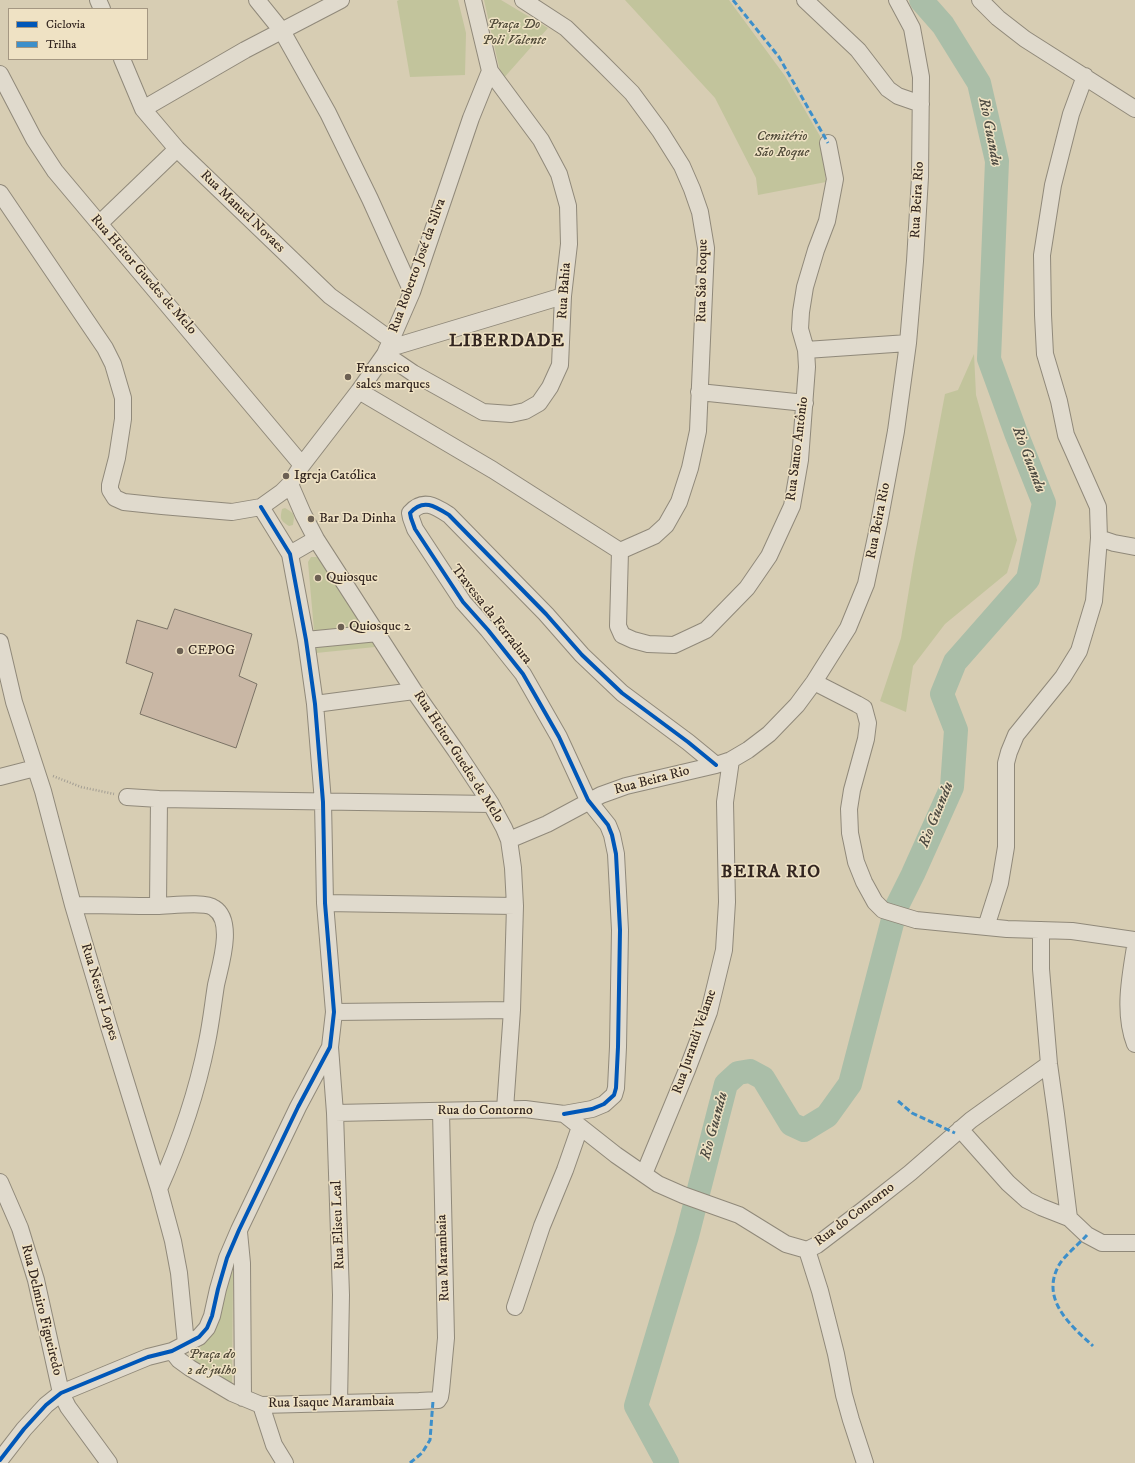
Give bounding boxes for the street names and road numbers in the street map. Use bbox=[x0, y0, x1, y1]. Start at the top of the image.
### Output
street label: Rua Beira Rio bbox=[908, 161, 928, 239]
street label: Rua Manuel Novaes bbox=[196, 167, 288, 257]
street label: Rua Roberto José da Silva bbox=[386, 197, 450, 335]
street label: Rua Heitor Guedes de Melo bbox=[86, 212, 200, 338]
street label: Rua Sâo Roque bbox=[694, 239, 712, 323]
street label: Rua Bahia bbox=[555, 262, 575, 320]
street label: Rua Santo Antônio bbox=[783, 396, 813, 502]
street label: Rua Beira Rio bbox=[863, 482, 895, 560]
street label: Travessa da Ferradura bbox=[447, 562, 535, 668]
street label: Rua Heitor Guedes de Melo bbox=[409, 688, 507, 826]
street label: Rua Beira Rio bbox=[613, 763, 691, 799]
street label: Rua Nestor Lopes bbox=[76, 941, 122, 1043]
street label: Rua Jurandi Velame bbox=[669, 988, 721, 1096]
street label: Rua do Contorno bbox=[437, 1103, 533, 1119]
street label: Rua do Contorno bbox=[812, 1179, 898, 1251]
street label: Rua Eliseu Leal bbox=[329, 1180, 349, 1270]
street label: Rua Marambaia bbox=[434, 1214, 454, 1302]
street label: Rua Delmiro Figueiredo bbox=[17, 1243, 65, 1377]
street label: Rua Isaque Marambaia bbox=[268, 1393, 394, 1413]

